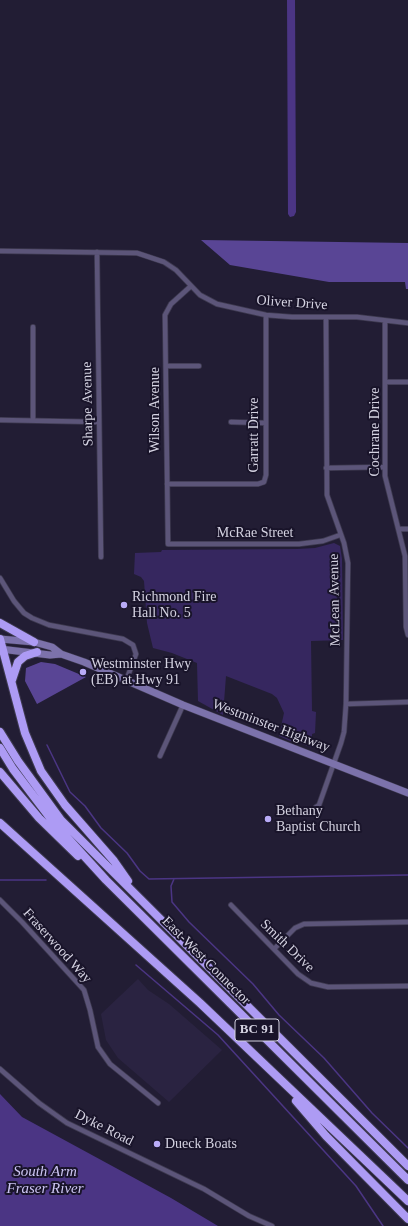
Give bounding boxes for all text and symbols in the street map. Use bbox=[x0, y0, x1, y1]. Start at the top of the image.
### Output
street label: Oliver Drive bbox=[256, 292, 328, 314]
street label: Sharpe Avenue bbox=[79, 361, 97, 447]
street label: Wilson Avenue bbox=[147, 367, 163, 453]
street label: Cochrane Drive bbox=[367, 387, 383, 477]
street label: Garratt Drive bbox=[246, 397, 262, 473]
street label: McRae Street bbox=[217, 525, 293, 541]
street label: McLean Avenue bbox=[326, 554, 344, 646]
place label: Richmond Fire Hall No. 5 bbox=[132, 589, 216, 622]
marker: Richmond Fire Hall No. 5 bbox=[119, 600, 129, 610]
place label: Westminster Hwy (EB) at Hwy 91 bbox=[91, 656, 191, 688]
marker: Westminster Hwy (EB) at Hwy 91 bbox=[78, 667, 88, 677]
street label: Westminster Highway bbox=[210, 696, 332, 756]
place label: Bethany Baptist Church bbox=[276, 803, 360, 836]
marker: Bethany Baptist Church bbox=[263, 814, 273, 824]
street label: Fraserwood Way bbox=[19, 905, 95, 987]
street label: East-West Connector bbox=[158, 913, 254, 1009]
street label: Smith Drive bbox=[256, 916, 318, 976]
road number: BC 91 bbox=[235, 1019, 279, 1041]
street label: Dyke Road bbox=[72, 1106, 136, 1150]
place label: Dueck Boats bbox=[165, 1136, 237, 1152]
marker: Dueck Boats bbox=[152, 1139, 162, 1149]
water label: South Arm Fraser River bbox=[6, 1163, 84, 1198]

